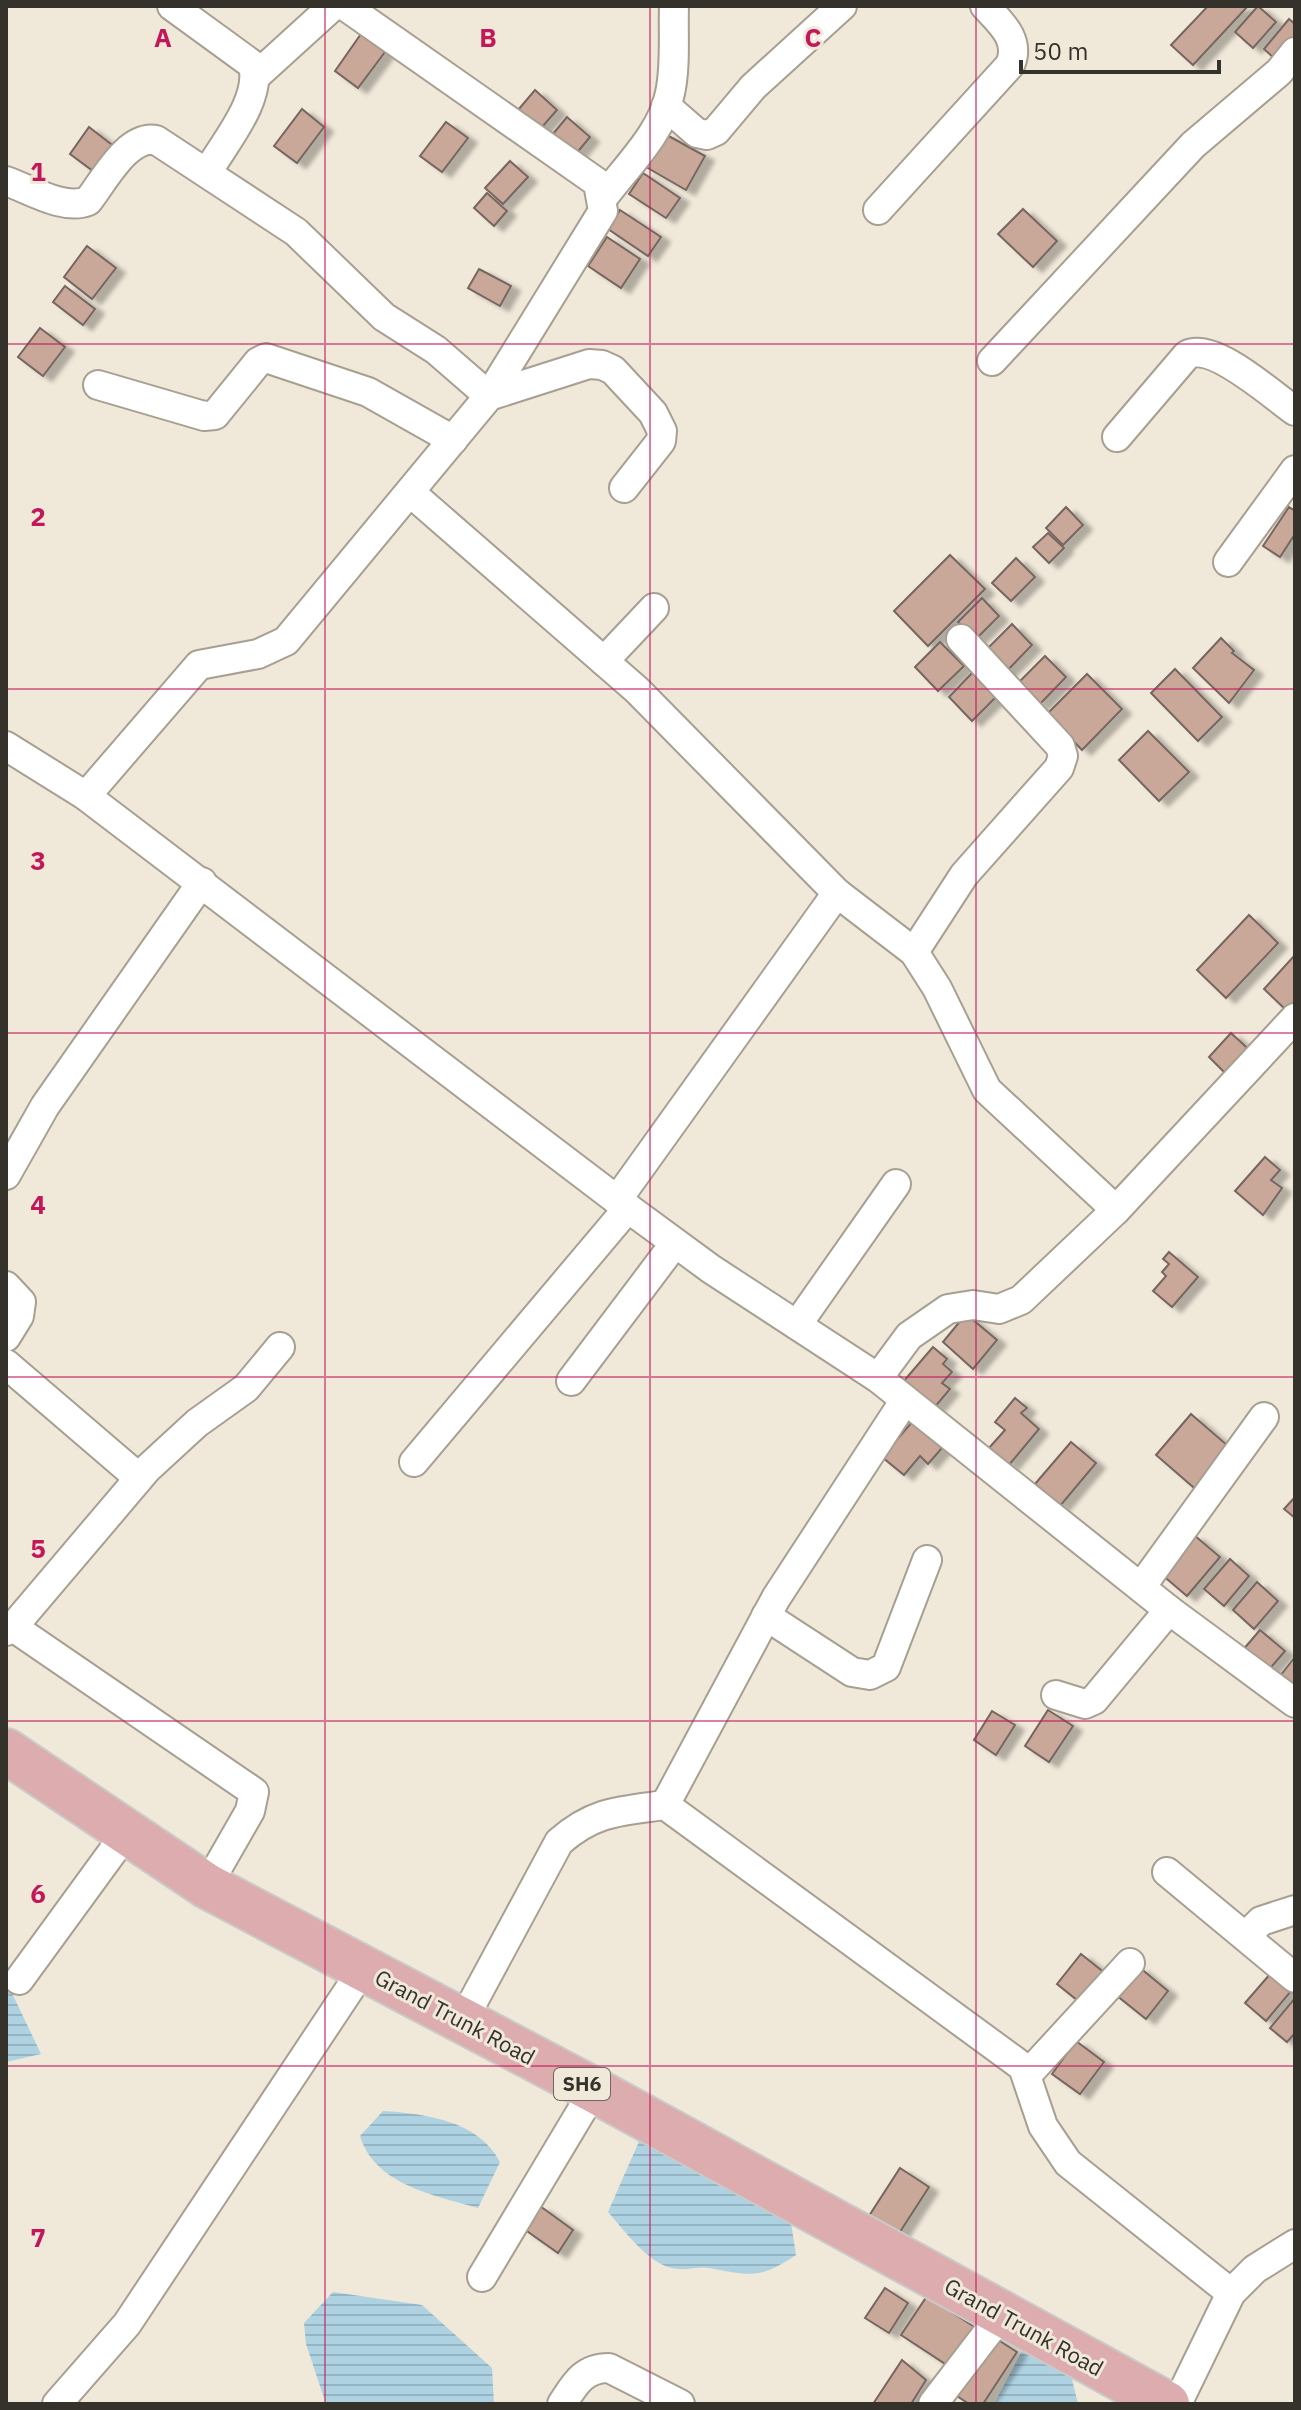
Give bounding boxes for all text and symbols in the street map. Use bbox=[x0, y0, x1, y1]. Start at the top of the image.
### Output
text: A bbox=[154, 20, 172, 54]
text: B bbox=[479, 20, 497, 54]
text: C bbox=[805, 20, 822, 54]
scale bar bbox=[1021, 24, 1219, 74]
text: 50 m bbox=[1033, 35, 1088, 67]
text: 1 bbox=[30, 154, 46, 188]
text: 2 bbox=[30, 499, 46, 533]
text: 3 bbox=[30, 843, 46, 877]
text: 4 bbox=[30, 1187, 46, 1221]
text: 5 bbox=[30, 1531, 46, 1565]
text: 6 bbox=[30, 1876, 46, 1910]
street label: Grand Trunk Road bbox=[370, 1962, 540, 2071]
road number: SH6 bbox=[554, 2068, 610, 2100]
text: 7 bbox=[30, 2220, 46, 2254]
street label: Grand Trunk Road bbox=[940, 2271, 1109, 2382]

